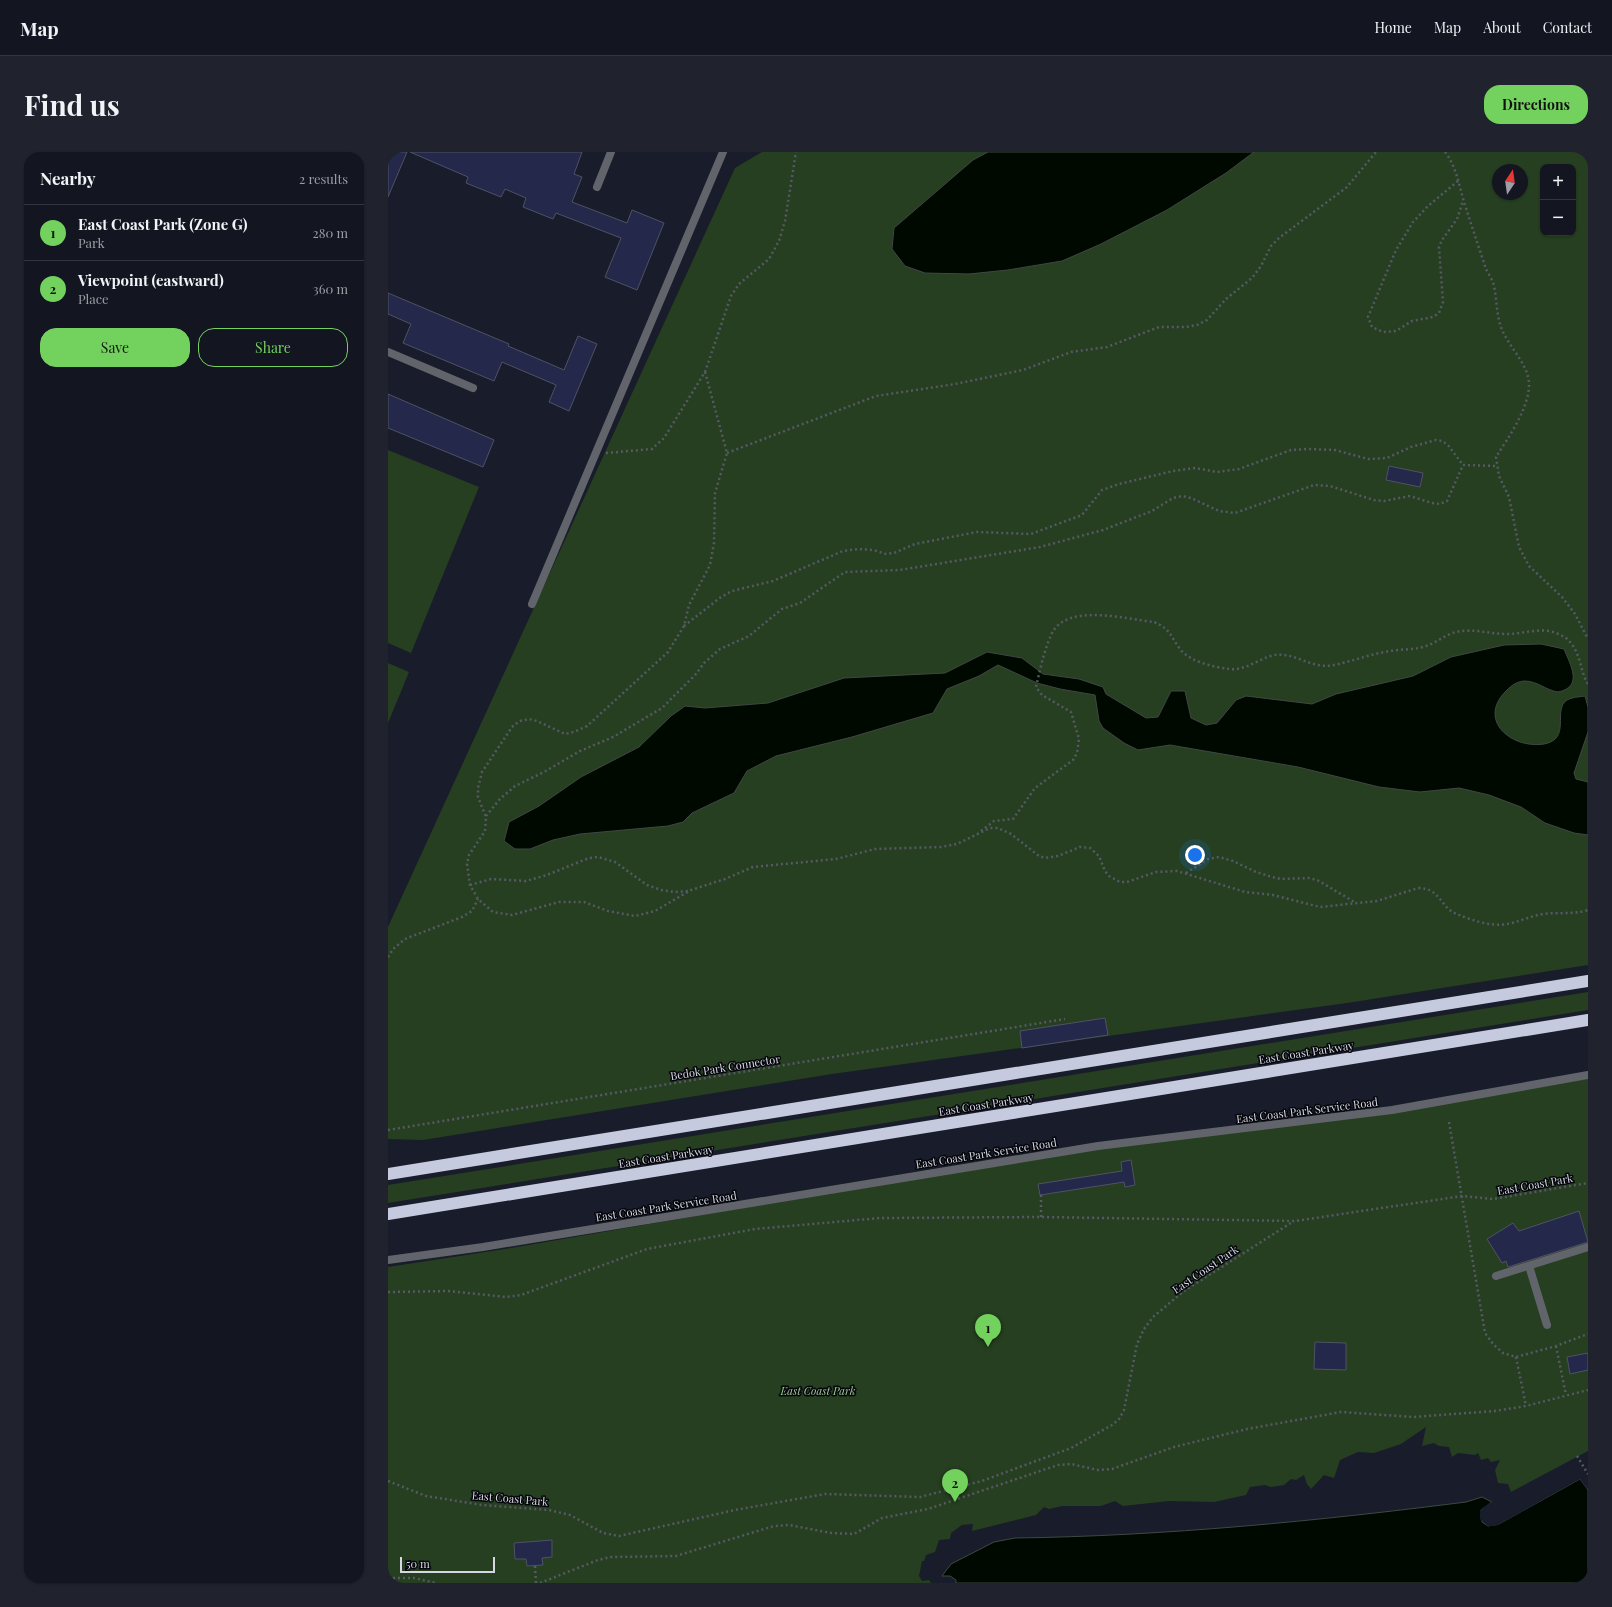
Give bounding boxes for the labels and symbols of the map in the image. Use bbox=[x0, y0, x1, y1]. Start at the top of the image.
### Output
north arrow bbox=[1492, 164, 1528, 200]
your location bbox=[1185, 845, 1205, 865]
street label: East Coast Parkway bbox=[1257, 1037, 1355, 1067]
street label: Bedok Park Connector bbox=[669, 1051, 781, 1083]
street label: East Coast Parkway bbox=[937, 1089, 1035, 1119]
street label: East Coast Park Service Road bbox=[1235, 1094, 1379, 1126]
street label: East Coast Park Service Road bbox=[914, 1134, 1058, 1172]
street label: East Coast Parkway bbox=[617, 1141, 715, 1171]
street label: East Coast Park bbox=[1496, 1170, 1574, 1198]
street label: East Coast Park Service Road bbox=[594, 1187, 738, 1225]
street label: East Coast Park bbox=[1169, 1241, 1241, 1297]
pin: 1 bbox=[975, 1314, 1001, 1347]
park label: East Coast Park bbox=[780, 1383, 856, 1398]
pin: 2 bbox=[942, 1469, 968, 1502]
street label: East Coast Park bbox=[471, 1487, 549, 1509]
scale bar bbox=[400, 1555, 495, 1574]

